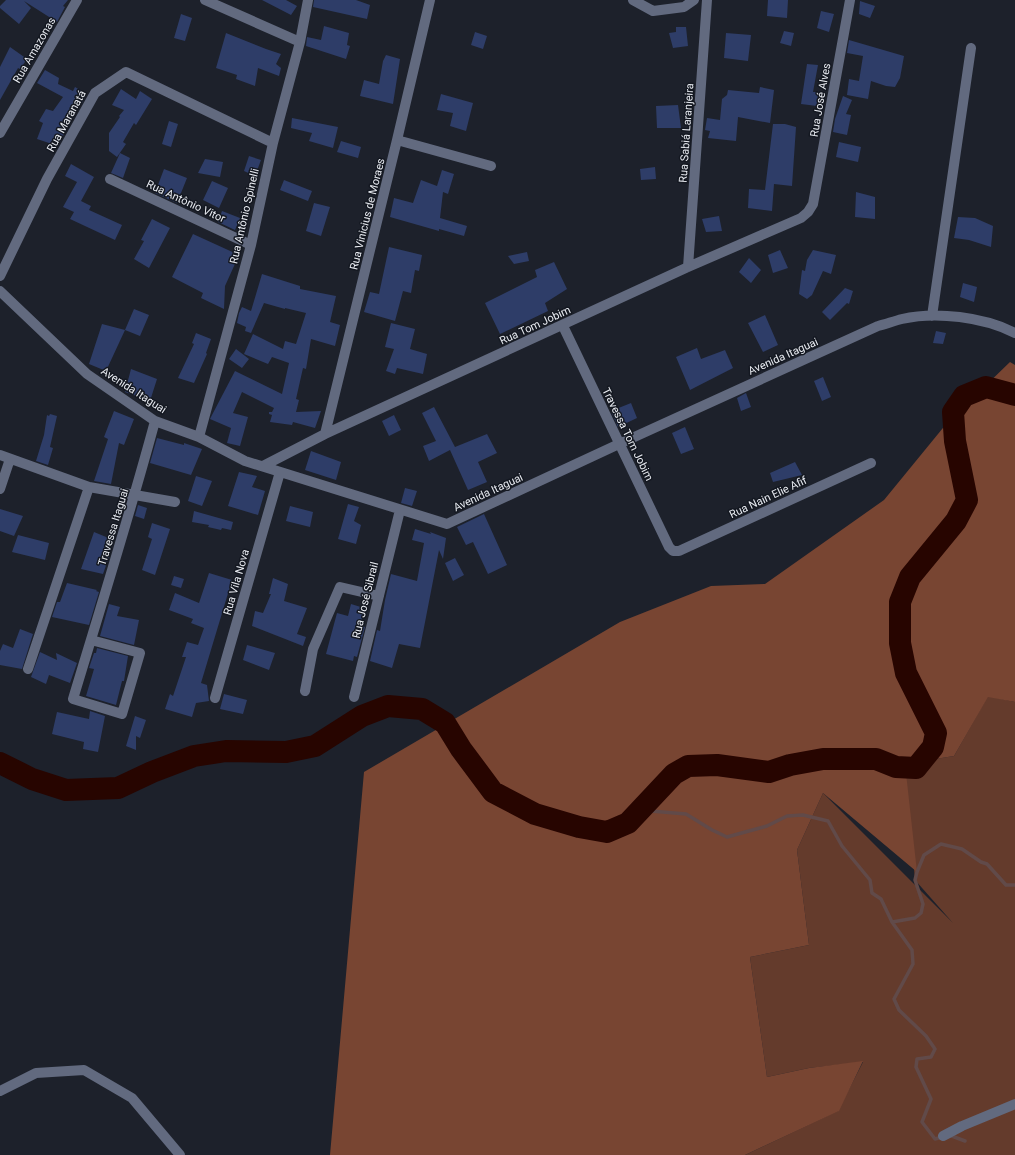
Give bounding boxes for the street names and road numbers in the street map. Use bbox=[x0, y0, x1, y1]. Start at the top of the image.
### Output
street label: Rua Amazonas bbox=[10, 15, 59, 85]
street label: Rua José Alves bbox=[808, 62, 833, 138]
street label: Rua Sabiá Laranjeira bbox=[677, 83, 696, 183]
street label: Rua Maranatá bbox=[44, 88, 89, 154]
street label: Rua Vinicius de Moraes bbox=[347, 157, 388, 271]
street label: Rua Antônio Spinelli bbox=[227, 167, 262, 265]
street label: Rua Antônio Vitor bbox=[144, 177, 228, 226]
street label: Rua Tom Jobim bbox=[498, 303, 573, 348]
street label: Avenida Itaguai bbox=[746, 335, 820, 378]
street label: Avenida Itaguai bbox=[99, 365, 169, 416]
street label: Travessa Tom Jobim bbox=[599, 386, 656, 483]
street label: Avenida Itaguai bbox=[451, 471, 525, 514]
street label: Rua Nain Elie Afif bbox=[727, 474, 809, 521]
street label: Travessa Itaguai bbox=[96, 487, 131, 567]
street label: Rua Vila Nova bbox=[221, 548, 252, 617]
street label: Rua José Sibrail bbox=[350, 561, 381, 640]

